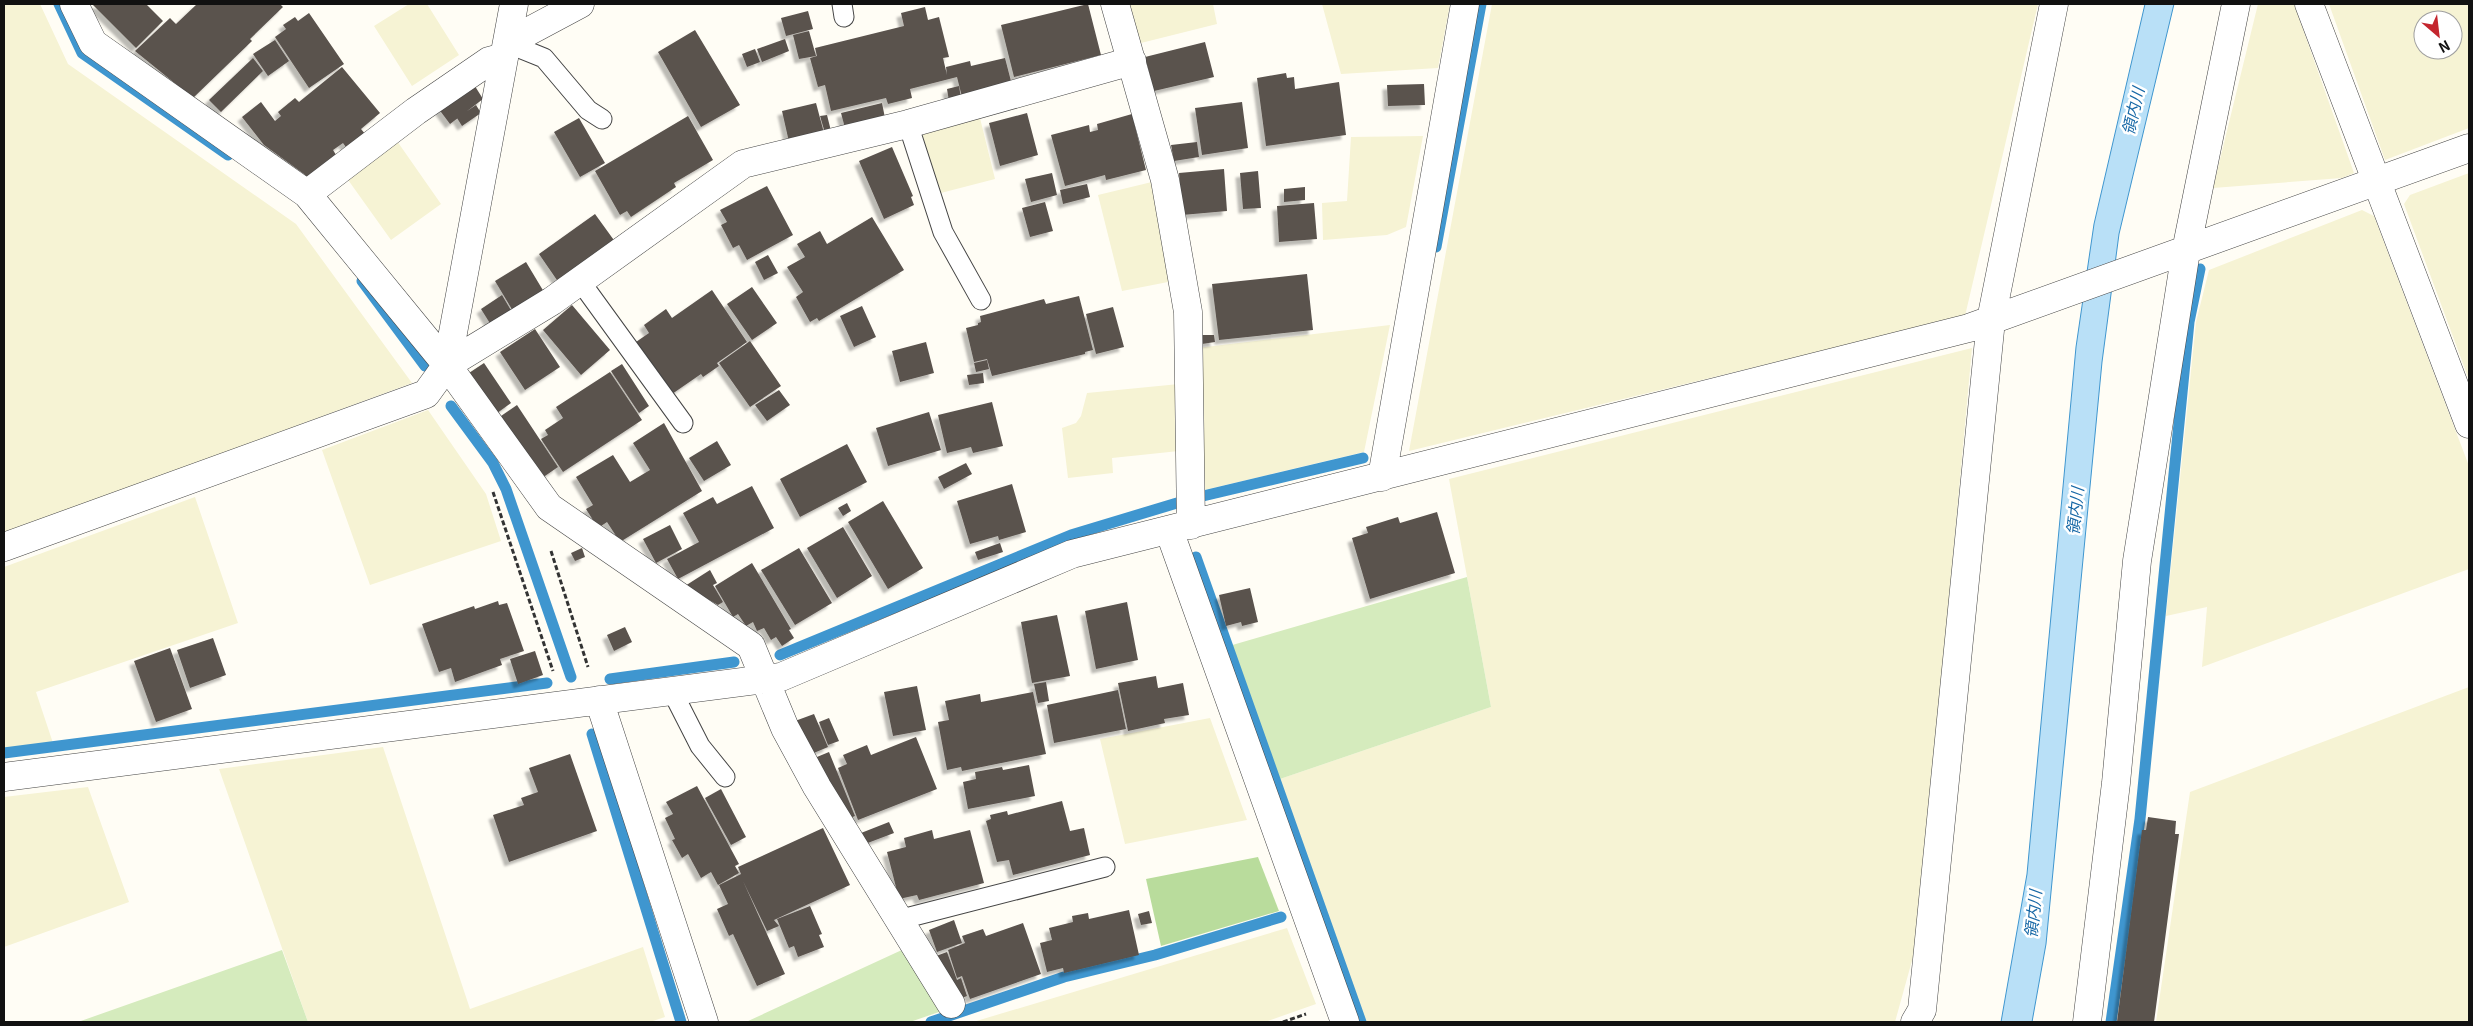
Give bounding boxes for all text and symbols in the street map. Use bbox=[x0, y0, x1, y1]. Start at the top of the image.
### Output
north arrow bbox=[2413, 10, 2463, 60]
text: N bbox=[2435, 36, 2454, 59]
water label: 領内川 bbox=[2115, 83, 2150, 137]
water label: 領内川 bbox=[2060, 484, 2089, 536]
water label: 領内川 bbox=[2018, 887, 2047, 939]

